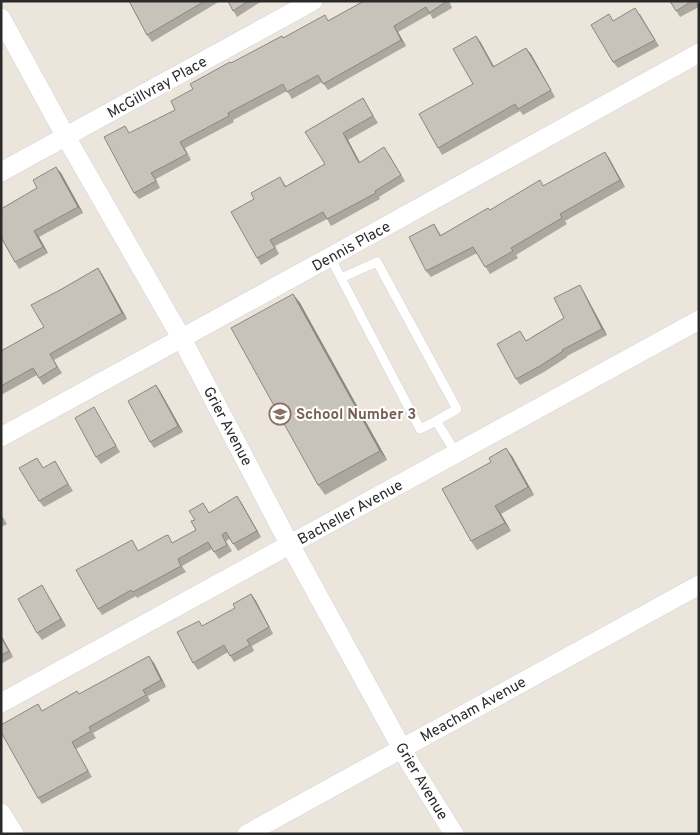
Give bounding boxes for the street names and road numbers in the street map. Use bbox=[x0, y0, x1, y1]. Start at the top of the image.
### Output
street label: McGillvray Place bbox=[104, 53, 211, 124]
street label: Dennis Place bbox=[309, 218, 394, 277]
street label: Grier Avenue bbox=[198, 384, 255, 470]
street label: Bacheller Avenue bbox=[295, 477, 407, 550]
street label: Meacham Avenue bbox=[417, 673, 530, 747]
street label: Grier Avenue bbox=[390, 740, 451, 824]

